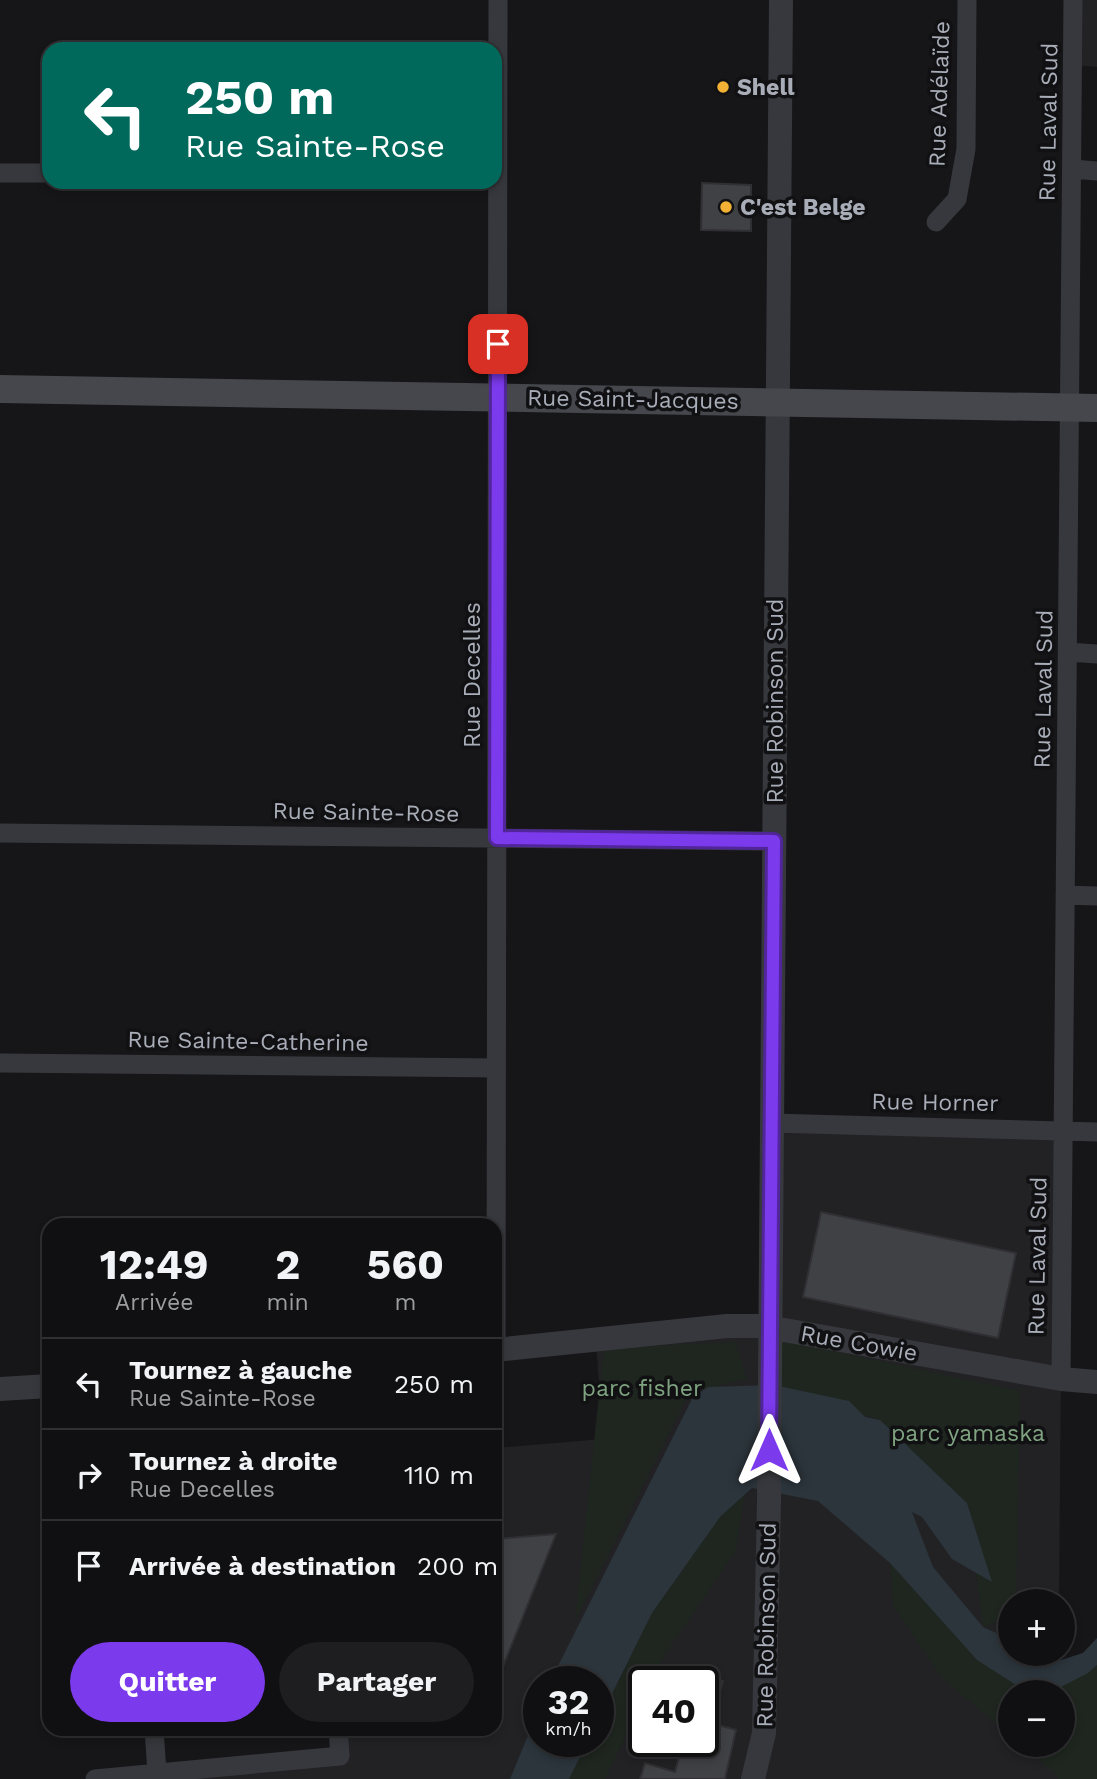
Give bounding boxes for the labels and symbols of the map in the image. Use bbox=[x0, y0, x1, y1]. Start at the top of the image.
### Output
street label: Rue Adélaïde bbox=[923, 21, 956, 167]
street label: Rue Laval Sud bbox=[1034, 42, 1063, 202]
place label: Shell bbox=[737, 74, 795, 101]
marker: Shell bbox=[715, 79, 731, 95]
place label: C'est Belge bbox=[740, 194, 866, 221]
marker: C'est Belge bbox=[718, 199, 734, 215]
pin bbox=[468, 314, 528, 374]
street label: Rue Saint-Jacques bbox=[527, 384, 739, 415]
street label: Rue Robinson Sud bbox=[762, 598, 789, 804]
street label: Rue Decelles bbox=[459, 602, 486, 748]
street label: Rue Laval Sud bbox=[1029, 609, 1058, 769]
street label: Rue Sainte-Rose bbox=[272, 797, 460, 828]
street label: Rue Sainte-Catherine bbox=[127, 1026, 369, 1057]
street label: Rue Horner bbox=[871, 1088, 999, 1117]
street label: Rue Laval Sud bbox=[1023, 1176, 1052, 1336]
street label: Rue Cowie bbox=[798, 1320, 919, 1367]
park label: parc fisher bbox=[582, 1375, 702, 1402]
position arrow bbox=[732, 1413, 806, 1487]
park label: parc yamaska bbox=[891, 1420, 1045, 1447]
street label: Rue Robinson Sud bbox=[751, 1522, 782, 1728]
speed limit sign: 40 bbox=[628, 1666, 719, 1757]

